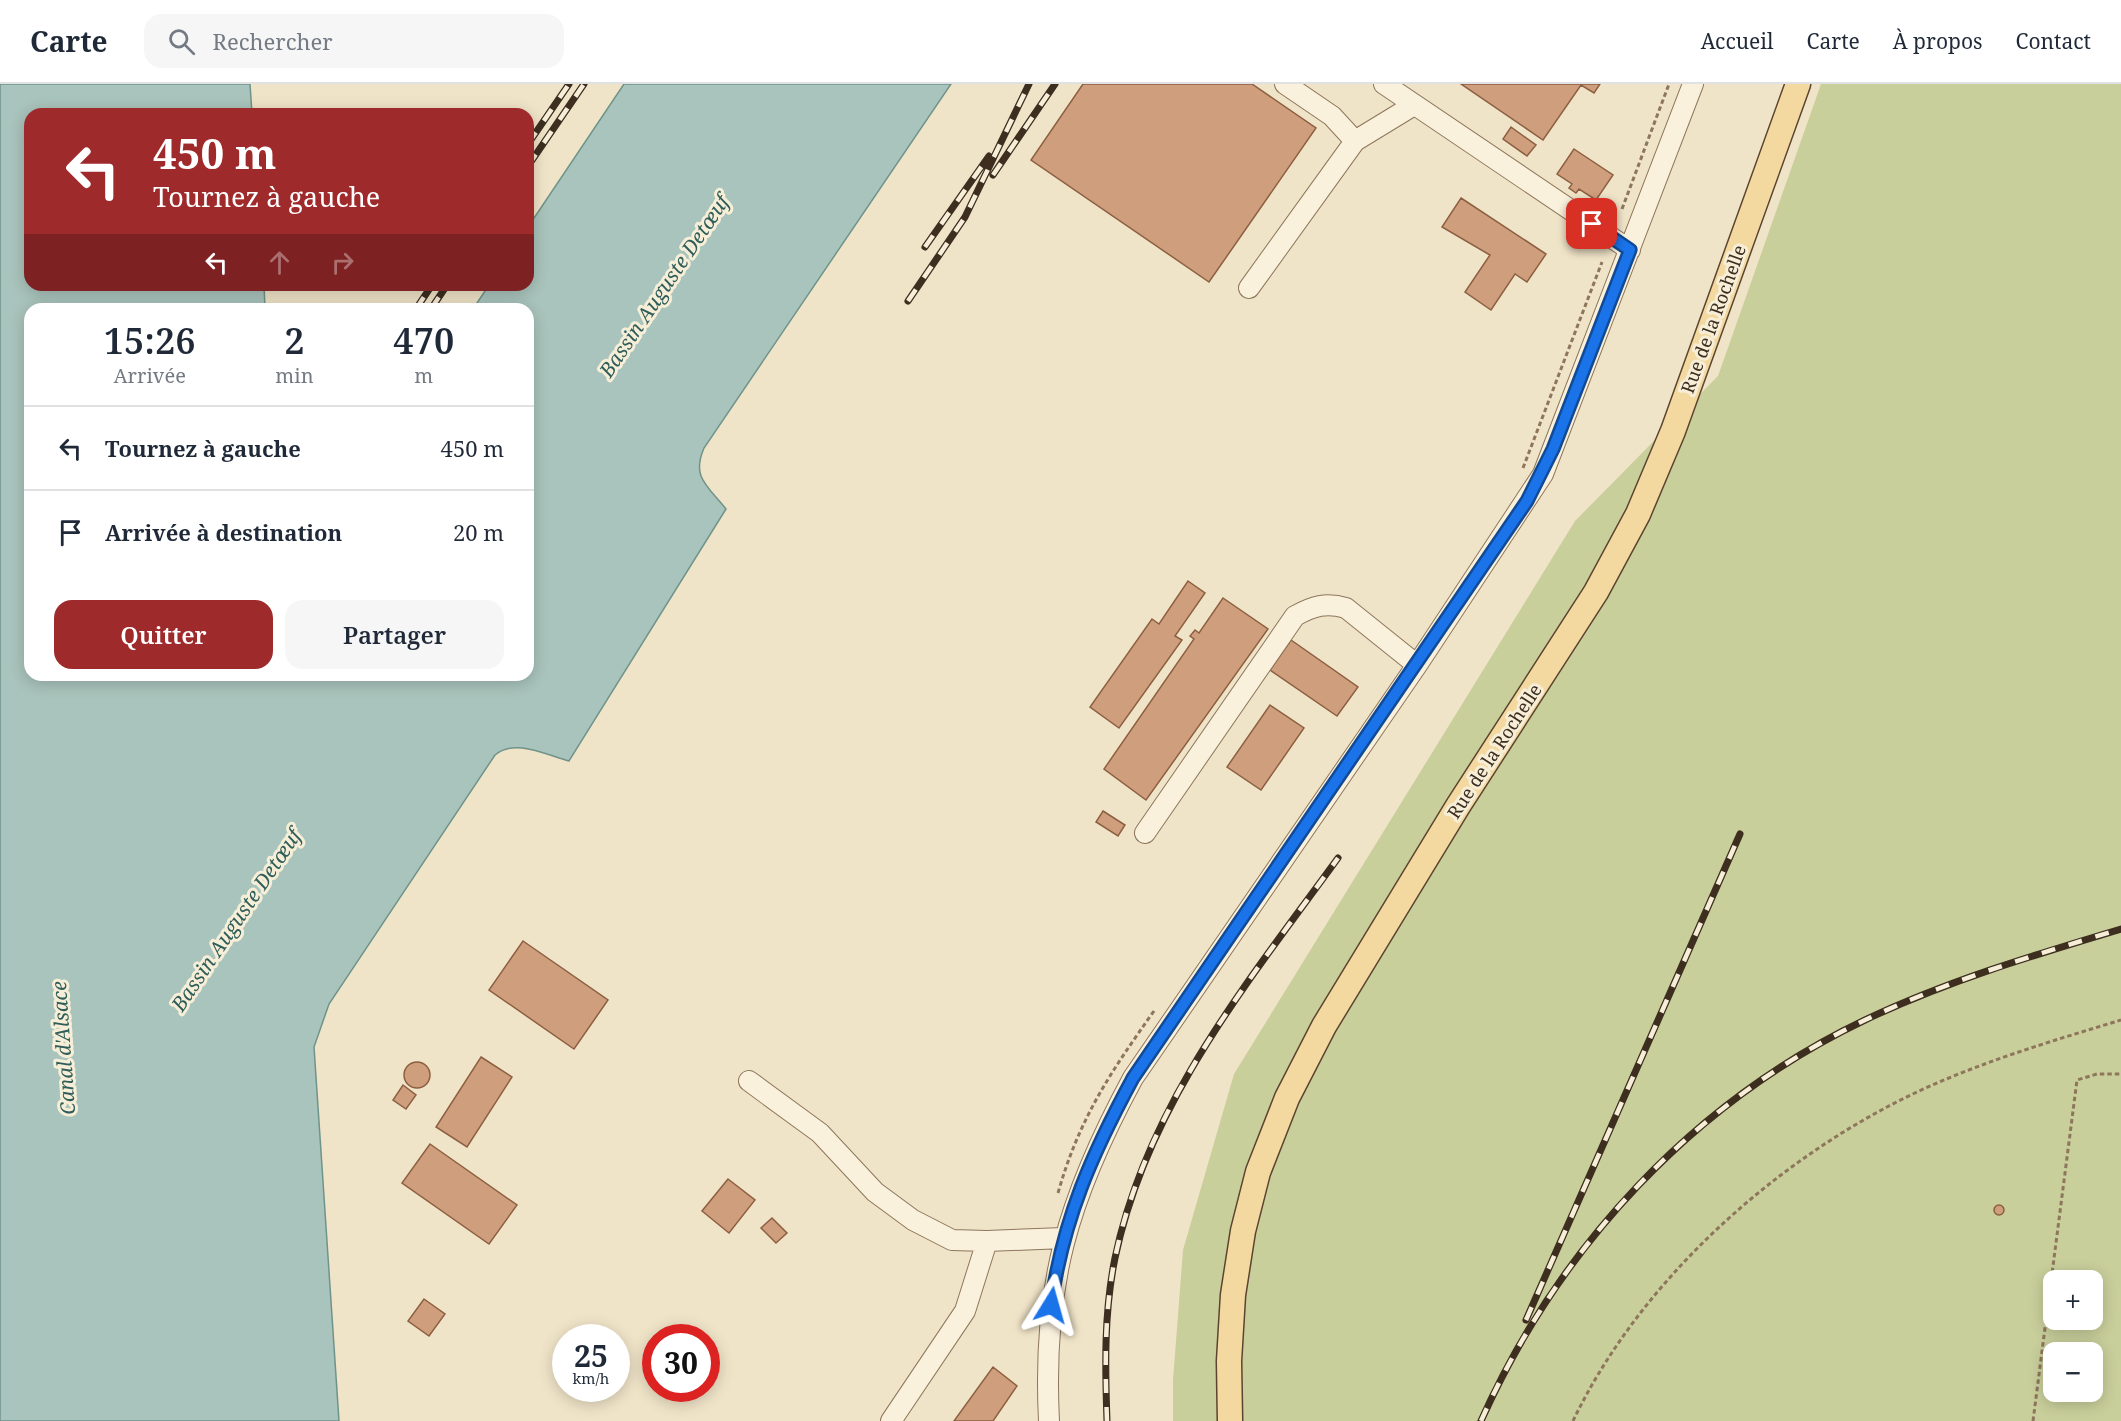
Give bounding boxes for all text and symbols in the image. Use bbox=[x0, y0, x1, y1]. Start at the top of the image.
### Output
search box bbox=[144, 14, 564, 68]
text: Carte bbox=[30, 22, 108, 60]
icon: search bbox=[165, 25, 198, 58]
text: Rechercher bbox=[213, 26, 333, 56]
text: Accueil bbox=[1701, 27, 1774, 55]
text: Carte bbox=[1807, 27, 1860, 55]
text: À propos bbox=[1893, 27, 1983, 55]
text: Contact bbox=[2016, 27, 2091, 55]
text: 450 m bbox=[153, 124, 277, 181]
icon: left bbox=[54, 132, 132, 210]
text: Tournez à gauche bbox=[153, 178, 380, 215]
water label: Bassin Auguste Detœuf bbox=[592, 187, 737, 383]
pin bbox=[1566, 198, 1617, 249]
icon: arrive bbox=[1575, 207, 1608, 240]
street label: Rue de la Rochelle bbox=[1675, 242, 1751, 396]
icon: left bbox=[200, 246, 233, 279]
icon: ahead bbox=[263, 246, 296, 279]
icon: right bbox=[326, 246, 359, 279]
text: 15:26 bbox=[104, 316, 196, 365]
text: 2 bbox=[284, 316, 305, 365]
text: 470 bbox=[393, 316, 454, 365]
text: Arrivée bbox=[114, 362, 186, 389]
text: min bbox=[275, 362, 314, 389]
text: m bbox=[414, 362, 433, 389]
icon: left bbox=[54, 432, 87, 465]
text: Tournez à gauche bbox=[105, 433, 301, 463]
text: 450 m bbox=[441, 433, 504, 463]
icon: arrive bbox=[54, 516, 87, 549]
text: Arrivée à destination bbox=[105, 517, 342, 547]
text: 20 m bbox=[453, 517, 504, 547]
button: Quitter bbox=[54, 600, 273, 669]
button: Partager bbox=[285, 600, 504, 669]
street label: Rue de la Rochelle bbox=[1441, 679, 1547, 823]
water label: Bassin Auguste Detœuf bbox=[164, 821, 309, 1017]
water label: Canal d'Alsace bbox=[45, 980, 81, 1116]
map controls bbox=[2043, 1270, 2103, 1402]
button: + bbox=[2043, 1270, 2103, 1330]
position arrow bbox=[1019, 1273, 1083, 1337]
speed limit sign: 30 bbox=[642, 1324, 720, 1402]
text: 25 bbox=[574, 1335, 608, 1376]
button: − bbox=[2043, 1342, 2103, 1402]
text: km/h bbox=[573, 1368, 609, 1388]

